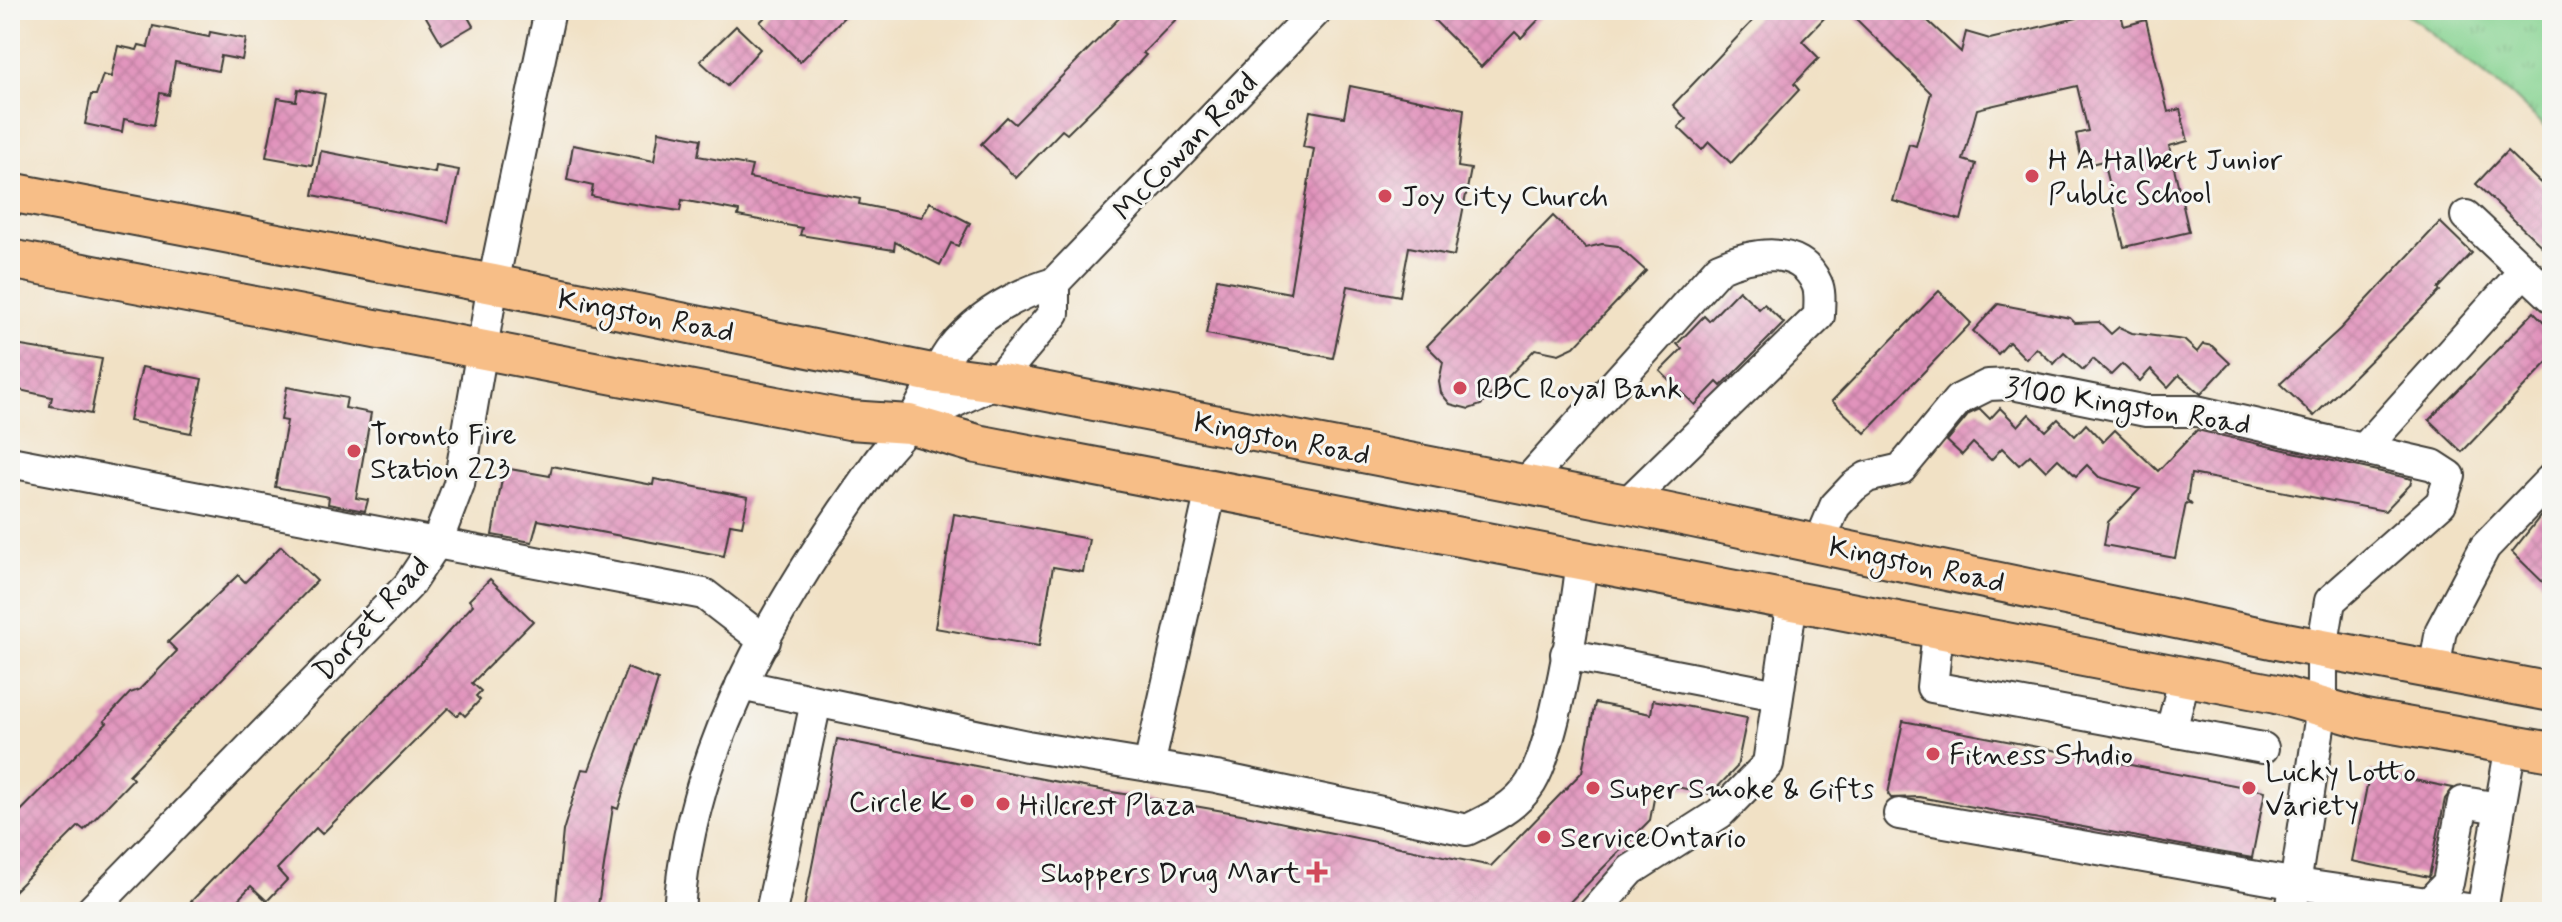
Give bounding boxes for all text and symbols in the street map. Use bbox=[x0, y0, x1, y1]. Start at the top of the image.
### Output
street label: McCowan Road bbox=[1105, 64, 1267, 230]
place label: H A Halbert Junior Public School bbox=[2048, 141, 2283, 214]
marker: H A Halbert Junior Public School bbox=[2023, 167, 2041, 185]
place label: Joy City Church bbox=[1401, 178, 1608, 217]
marker: Joy City Church bbox=[1376, 187, 1394, 205]
street label: Kingston Road bbox=[554, 280, 737, 355]
street label: 3100 Kingston Road bbox=[2002, 368, 2253, 447]
place label: RBC Royal Bank bbox=[1476, 370, 1682, 409]
marker: RBC Royal Bank bbox=[1451, 379, 1469, 397]
street label: Kingston Road bbox=[1190, 403, 1373, 478]
place label: Toronto Fire Station 223 bbox=[370, 416, 517, 489]
marker: Toronto Fire Station 223 bbox=[345, 442, 363, 460]
street label: Kingston Road bbox=[1825, 528, 2008, 605]
street label: Dorset Road bbox=[305, 548, 439, 690]
place label: Fitness Studio bbox=[1949, 736, 2133, 775]
marker: Fitness Studio bbox=[1924, 745, 1942, 763]
place label: Lucky Lotto Variety bbox=[2265, 753, 2416, 826]
place label: Super Smoke & Gifts bbox=[1609, 770, 1874, 809]
marker: Super Smoke & Gifts bbox=[1584, 779, 1602, 797]
marker: Lucky Lotto Variety bbox=[2240, 779, 2258, 797]
place label: Circle K bbox=[848, 783, 951, 822]
place label: Hillcrest Plaza bbox=[1019, 786, 1196, 825]
marker: Circle K bbox=[958, 792, 976, 810]
marker: Hillcrest Plaza bbox=[994, 795, 1012, 813]
place label: ServiceOntario bbox=[1560, 819, 1746, 858]
marker: ServiceOntario bbox=[1535, 828, 1553, 846]
place label: Shoppers Drug Mart bbox=[1040, 854, 1301, 893]
marker: Shoppers Drug Mart bbox=[1308, 863, 1326, 881]

